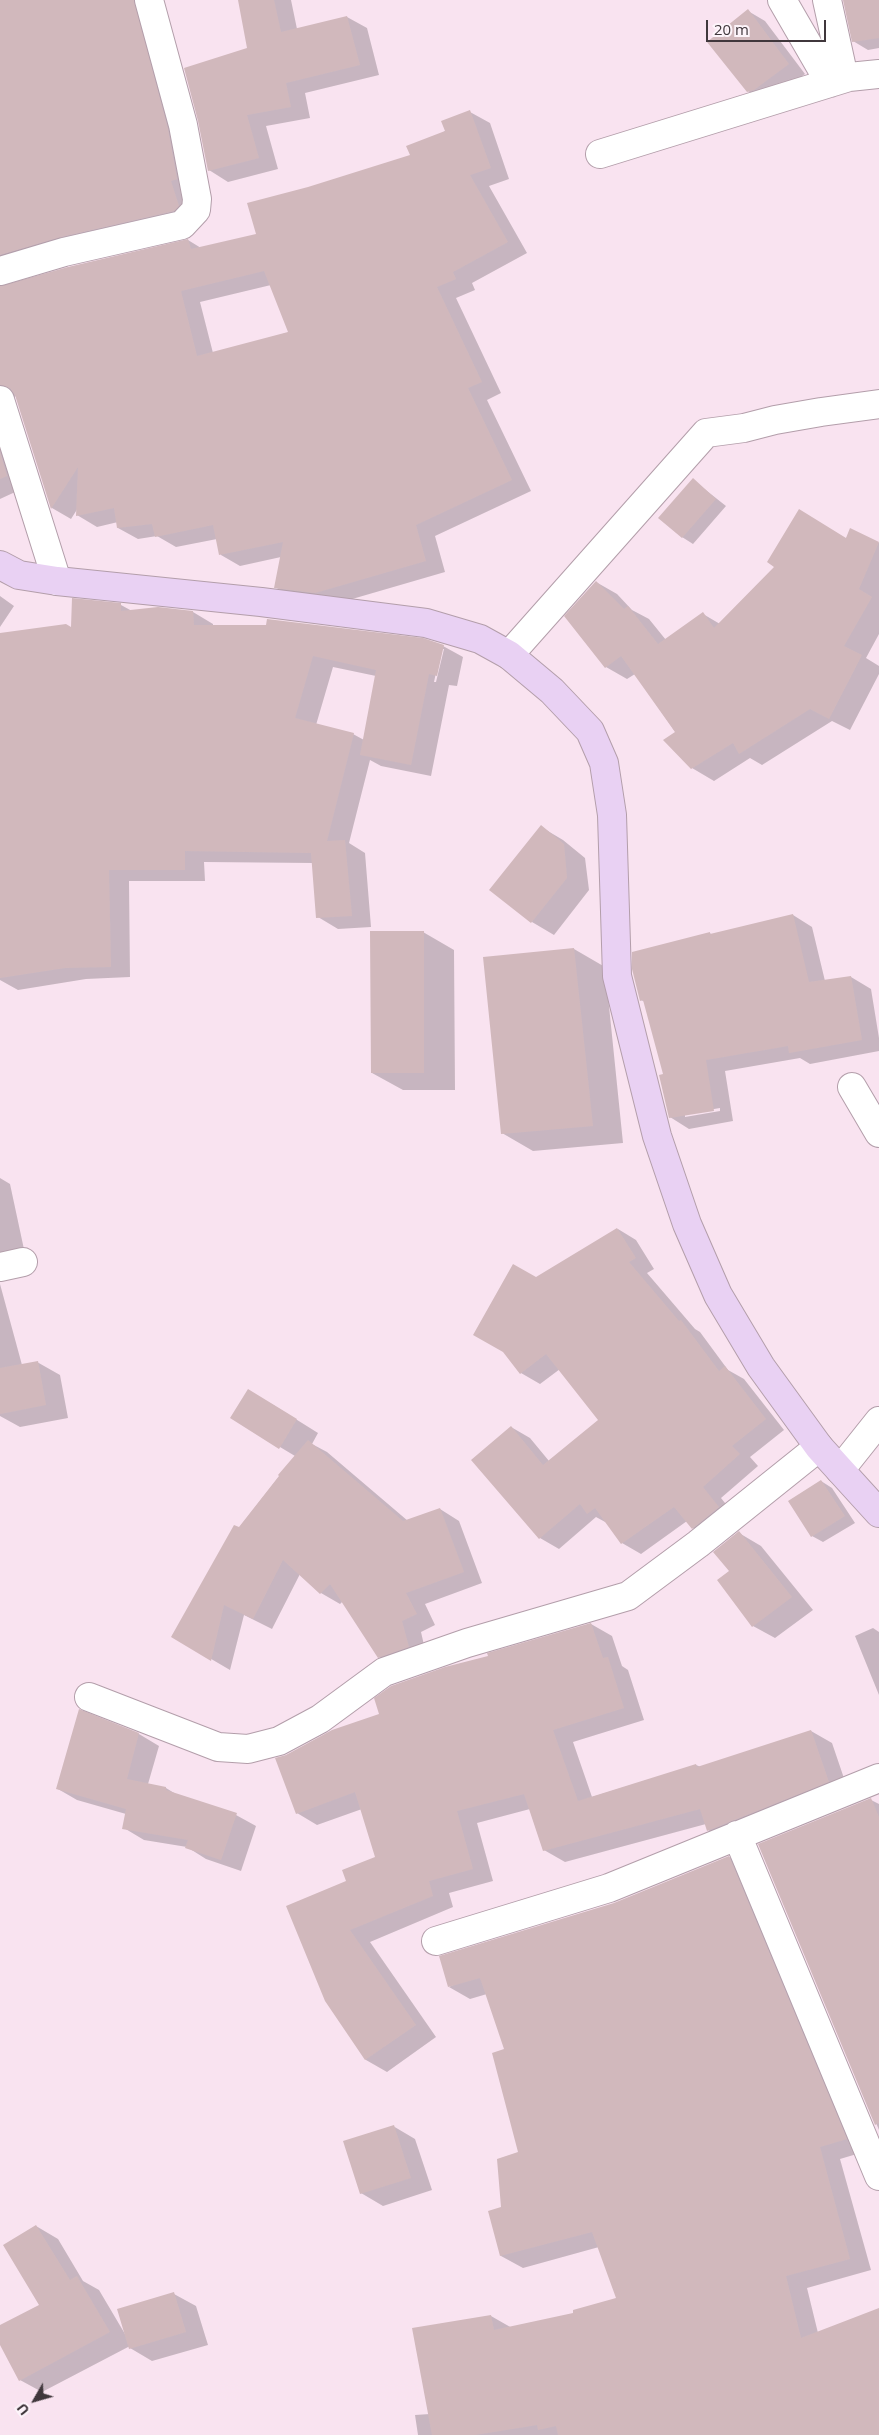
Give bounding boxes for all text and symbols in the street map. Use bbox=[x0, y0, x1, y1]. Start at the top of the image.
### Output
scale bar bbox=[709, 10, 829, 42]
text: 20 m bbox=[714, 19, 749, 39]
north arrow bbox=[10, 2375, 60, 2425]
text: U bbox=[12, 2400, 34, 2420]

